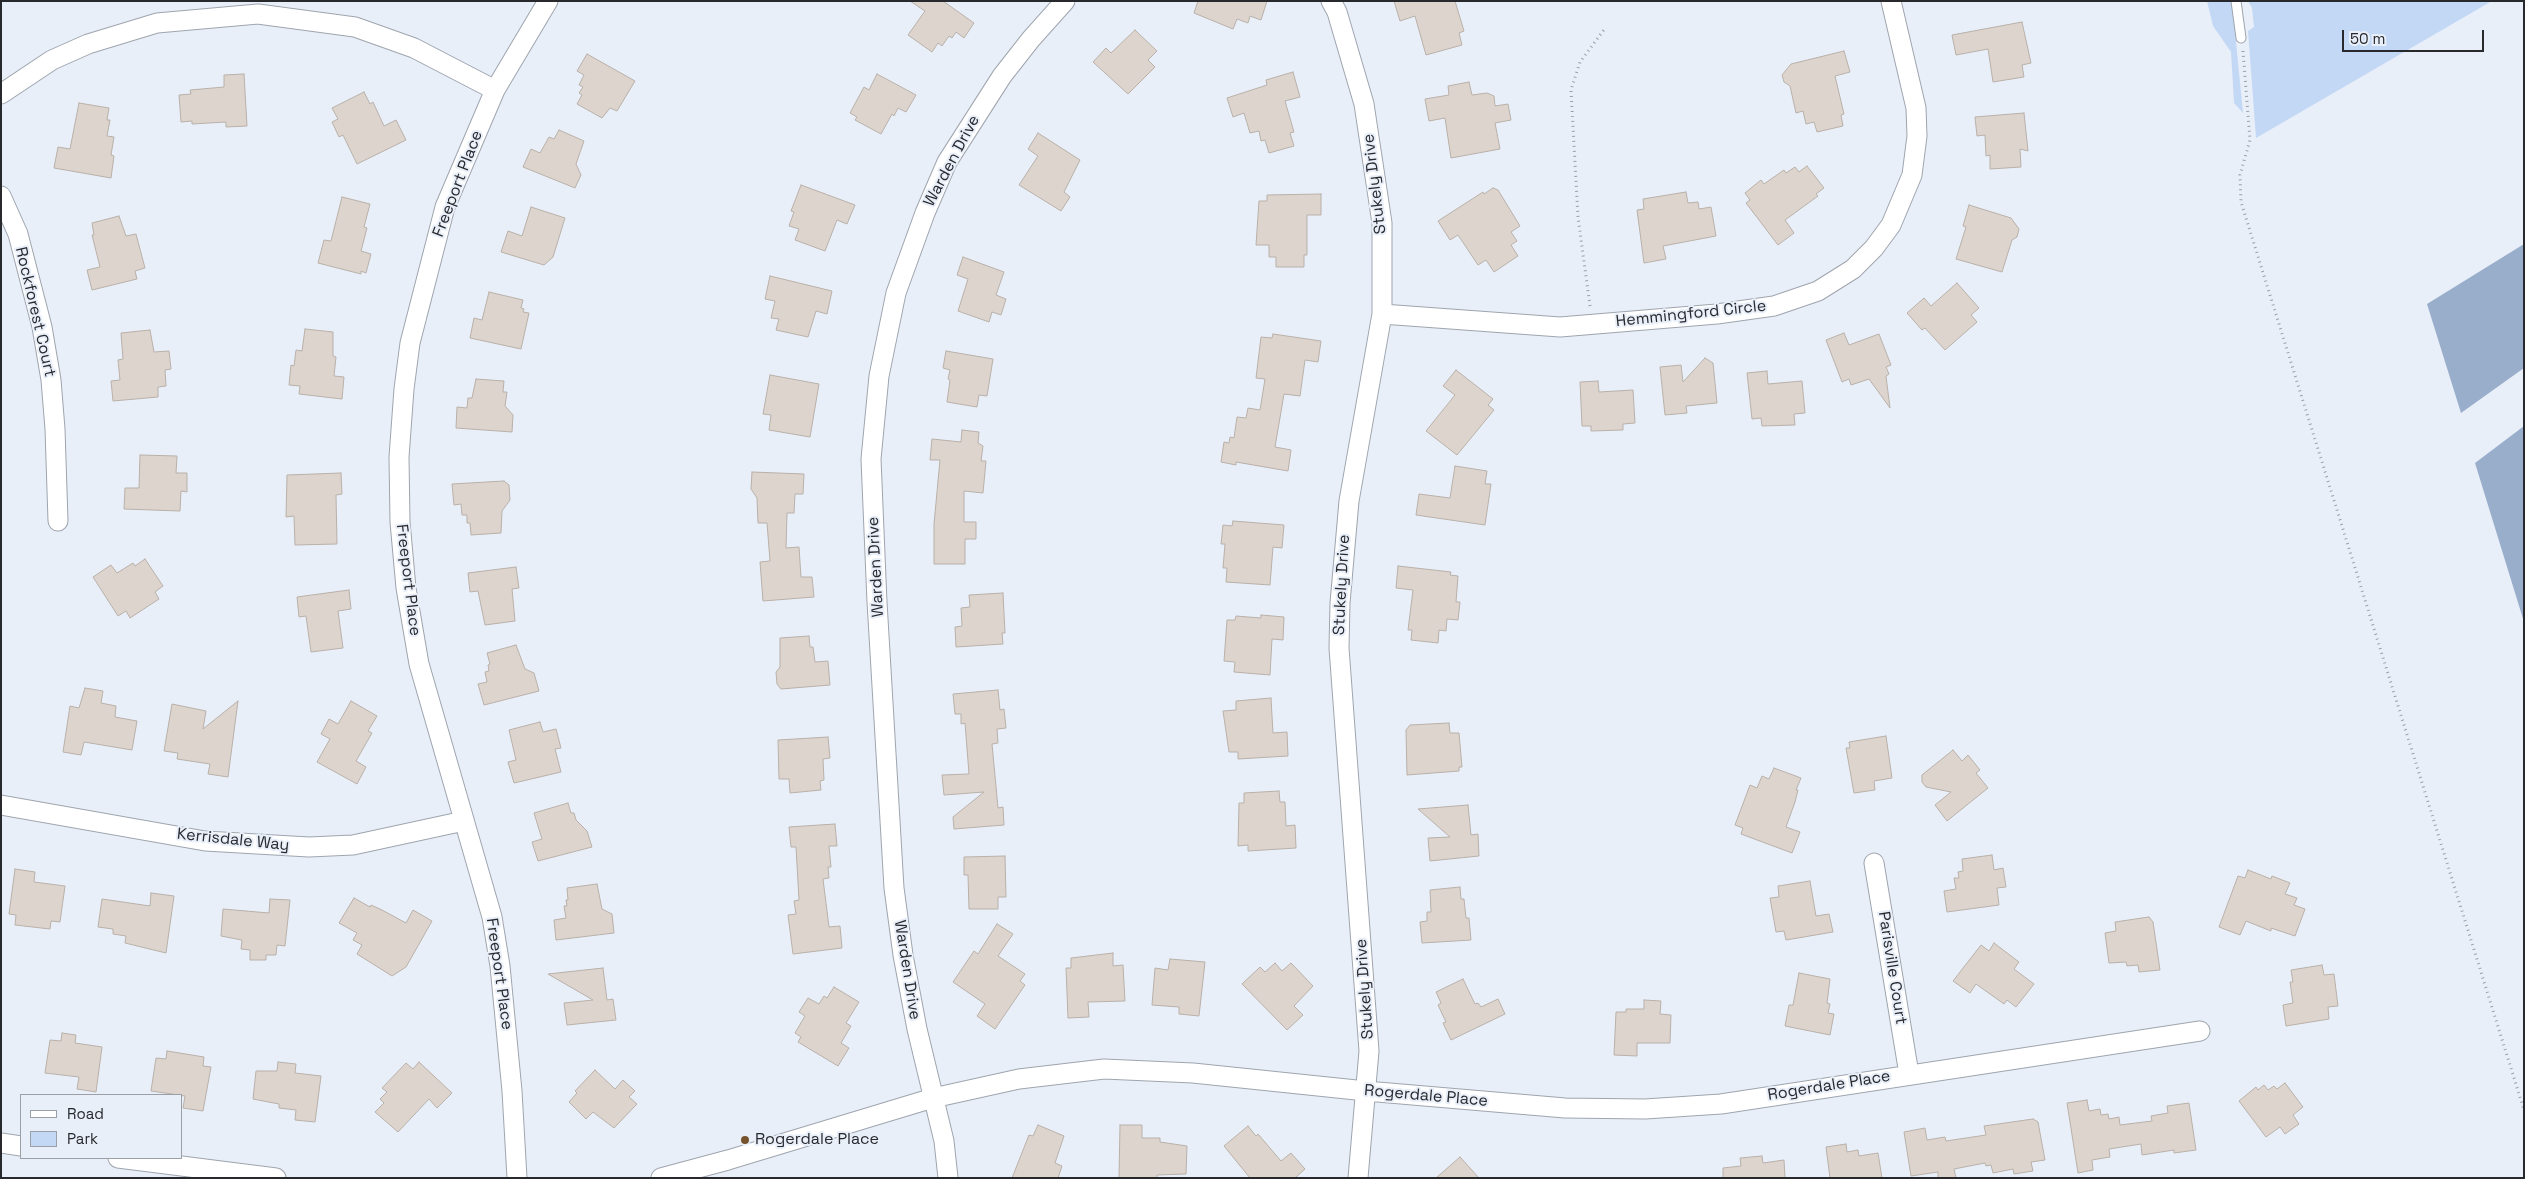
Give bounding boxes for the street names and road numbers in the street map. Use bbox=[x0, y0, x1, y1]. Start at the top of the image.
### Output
street label: Warden Drive bbox=[920, 112, 984, 210]
street label: Freeport Place bbox=[429, 128, 487, 240]
street label: Stukely Drive bbox=[1359, 133, 1391, 235]
street label: Rockforest Court bbox=[11, 245, 59, 379]
street label: Hemmingford Circle bbox=[1615, 297, 1767, 331]
street label: Warden Drive bbox=[864, 516, 888, 618]
street label: Freeport Place bbox=[392, 523, 424, 637]
street label: Stukely Drive bbox=[1330, 534, 1354, 636]
street label: Kerrisdale Way bbox=[176, 825, 290, 855]
street label: Parisville Court bbox=[1874, 910, 1910, 1026]
street label: Freeport Place bbox=[482, 917, 516, 1031]
street label: Warden Drive bbox=[890, 919, 924, 1021]
street label: Stukely Drive bbox=[1352, 938, 1378, 1040]
street label: Rogerdale Place bbox=[1766, 1067, 1892, 1105]
street label: Rogerdale Place bbox=[1363, 1081, 1489, 1111]

